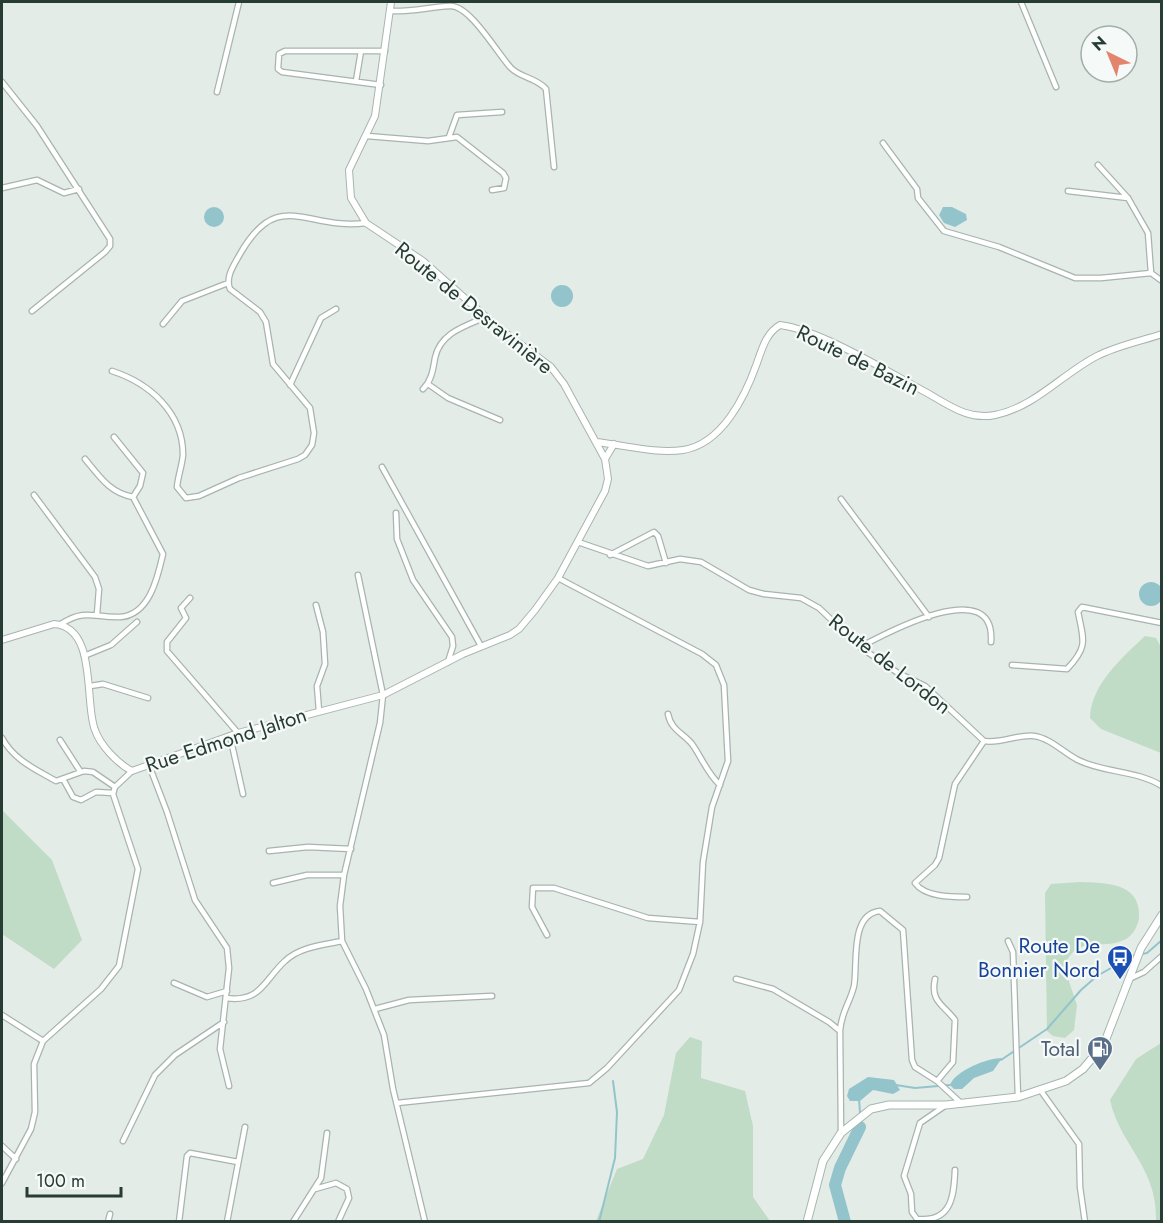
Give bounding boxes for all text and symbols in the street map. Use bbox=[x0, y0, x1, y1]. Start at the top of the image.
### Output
north arrow bbox=[1079, 24, 1139, 84]
text: N bbox=[1087, 31, 1112, 56]
street label: Route de Desravinière bbox=[388, 235, 560, 381]
street label: Route de Bazin bbox=[791, 317, 925, 403]
street label: Route de Lordon bbox=[822, 607, 958, 721]
street label: Rue Edmond Jalton bbox=[141, 700, 311, 780]
place label: Route De Bonnier Nord bbox=[978, 931, 1100, 985]
bus stop icon: Route De Bonnier Nord bbox=[1105, 943, 1135, 981]
place label: Total bbox=[1041, 1034, 1080, 1064]
fuel station icon: Total bbox=[1085, 1034, 1115, 1072]
scale bar bbox=[27, 1160, 122, 1198]
text: 100 m bbox=[36, 1168, 85, 1194]

